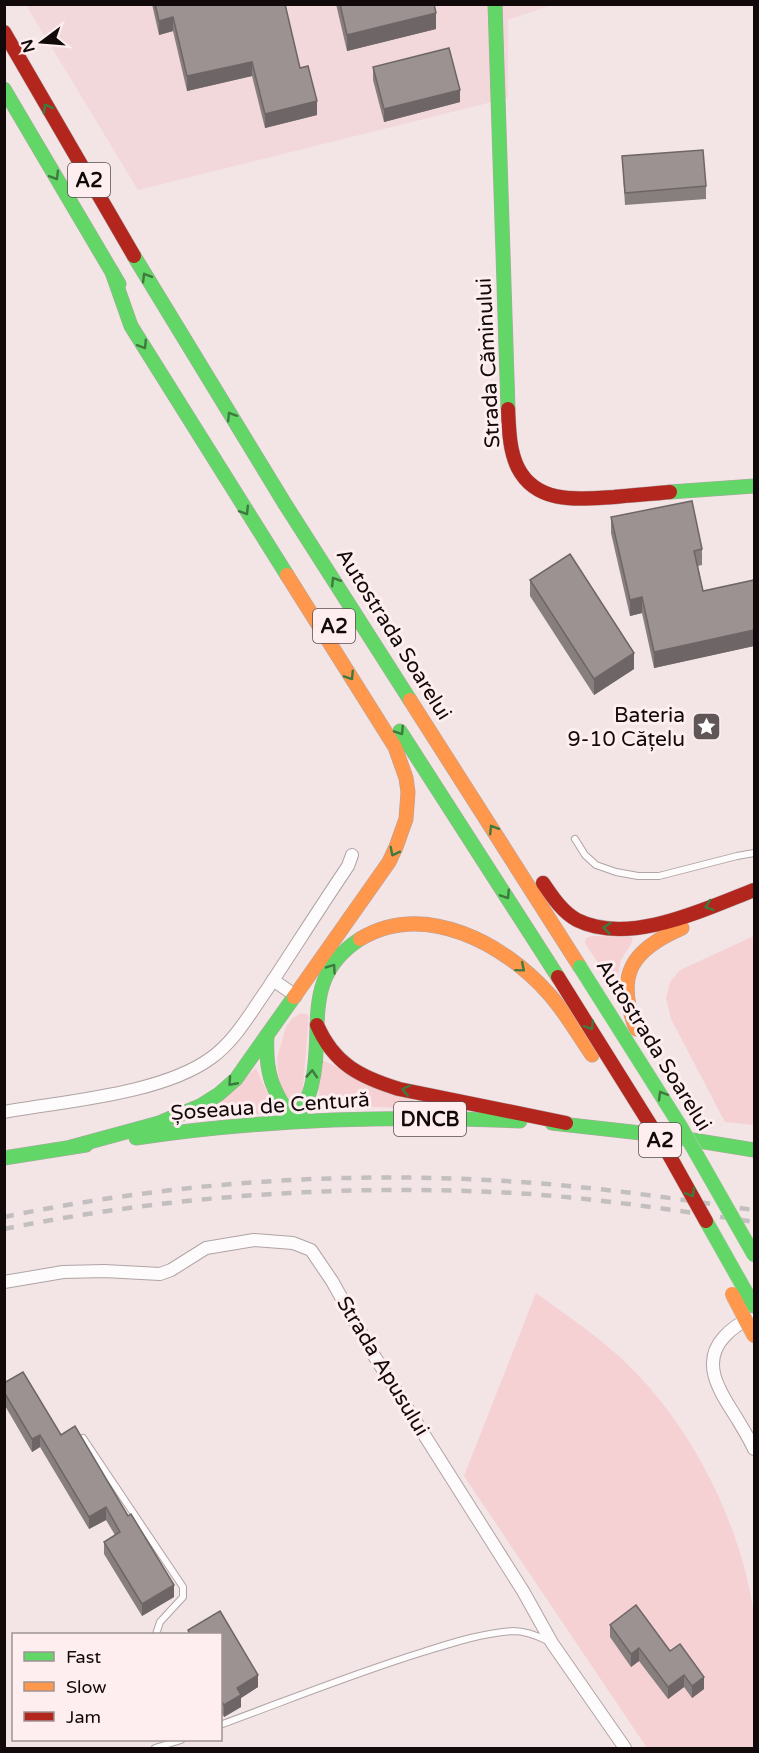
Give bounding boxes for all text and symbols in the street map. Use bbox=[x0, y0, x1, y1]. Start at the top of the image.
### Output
north arrow bbox=[12, 12, 72, 72]
text: N bbox=[17, 37, 40, 55]
one-way arrow bbox=[43, 104, 54, 115]
road number: A2 bbox=[68, 163, 110, 197]
one-way arrow bbox=[47, 169, 59, 180]
one-way arrow bbox=[141, 273, 153, 283]
street label: Strada Căminului bbox=[472, 277, 505, 449]
one-way arrow bbox=[135, 339, 147, 349]
one-way arrow bbox=[228, 411, 239, 422]
one-way arrow bbox=[238, 505, 250, 515]
street label: Autostrada Soarelui bbox=[331, 544, 457, 725]
one-way arrow bbox=[331, 577, 343, 587]
road number: A2 bbox=[313, 609, 355, 643]
one-way arrow bbox=[342, 669, 353, 680]
place label: Bateria 9-10 Cățelu bbox=[567, 703, 685, 752]
place icon: Bateria 9-10 Cățelu bbox=[690, 711, 722, 743]
one-way arrow bbox=[393, 724, 404, 735]
one-way arrow bbox=[489, 824, 500, 835]
one-way arrow bbox=[390, 846, 401, 857]
one-way arrow bbox=[498, 889, 510, 899]
one-way arrow bbox=[704, 898, 715, 911]
one-way arrow bbox=[602, 922, 611, 935]
street label: Autostrada Soarelui bbox=[591, 955, 717, 1136]
one-way arrow bbox=[514, 961, 525, 972]
one-way arrow bbox=[325, 964, 336, 975]
one-way arrow bbox=[582, 1020, 594, 1030]
one-way arrow bbox=[305, 1070, 318, 1079]
one-way arrow bbox=[228, 1075, 239, 1086]
one-way arrow bbox=[401, 1085, 411, 1098]
street label: Șoseaua de Centură bbox=[170, 1087, 370, 1126]
one-way arrow bbox=[657, 1091, 669, 1101]
road number: DNCB bbox=[394, 1102, 466, 1136]
road number: A2 bbox=[639, 1123, 681, 1157]
one-way arrow bbox=[684, 1187, 695, 1197]
street label: Strada Apusului bbox=[331, 1292, 434, 1441]
legend bbox=[12, 1633, 222, 1741]
text: Fast bbox=[66, 1646, 101, 1668]
text: Slow bbox=[66, 1676, 107, 1698]
text: Jam bbox=[66, 1706, 101, 1728]

